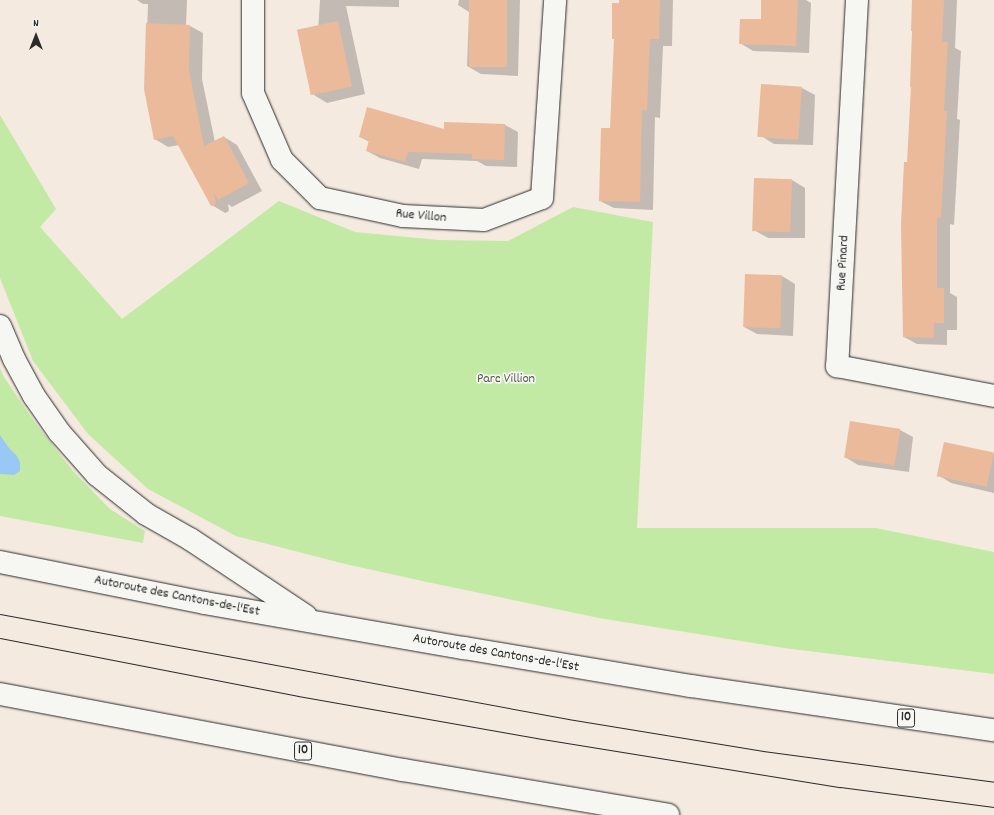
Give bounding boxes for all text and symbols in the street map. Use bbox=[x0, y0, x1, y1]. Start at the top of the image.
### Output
north arrow bbox=[16, 16, 56, 56]
text: N bbox=[33, 16, 39, 32]
street label: Rue Villon bbox=[395, 205, 447, 227]
street label: Rue Pinard bbox=[833, 235, 853, 291]
park label: Parc Villion bbox=[477, 371, 535, 387]
street label: Autoroute des Cantons-de-l'Est bbox=[93, 572, 261, 620]
street label: Autoroute des Cantons-de-l'Est bbox=[412, 630, 580, 676]
road number: 10 bbox=[897, 707, 915, 729]
road number: 10 bbox=[294, 740, 312, 762]

